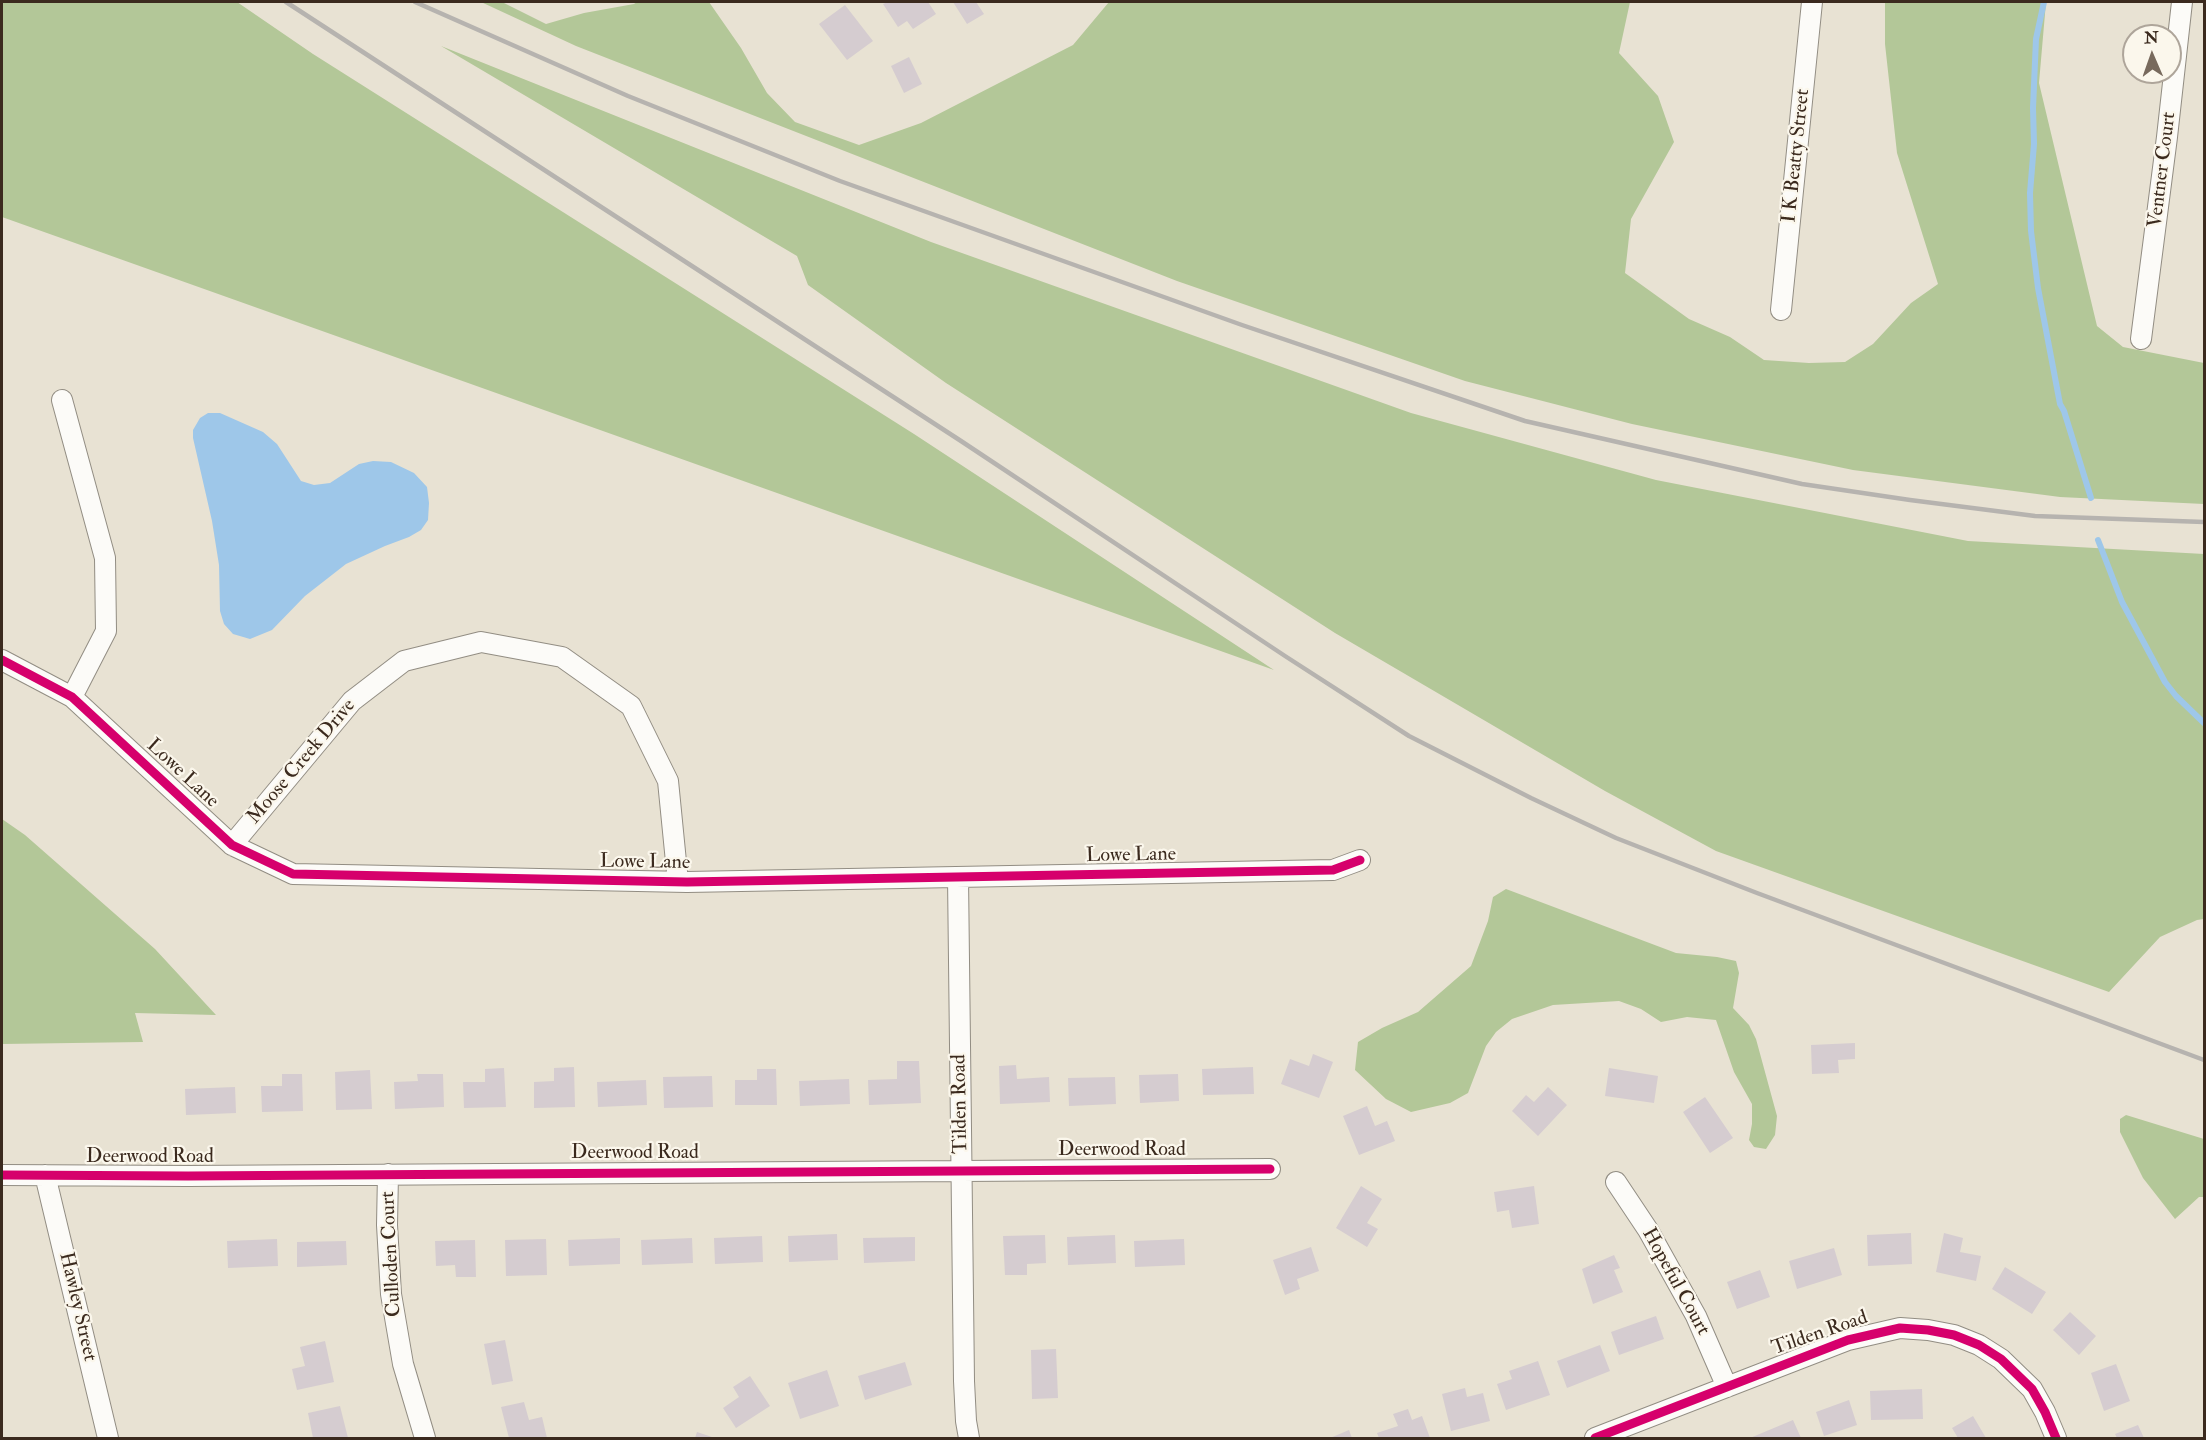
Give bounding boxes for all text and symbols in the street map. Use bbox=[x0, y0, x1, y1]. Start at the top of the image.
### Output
north arrow bbox=[2122, 24, 2182, 84]
text: N bbox=[2144, 28, 2159, 48]
street label: I K Beatty Street bbox=[1778, 88, 1816, 224]
street label: Ventner Court bbox=[2144, 111, 2182, 229]
street label: Moose Creek Drive bbox=[243, 695, 361, 829]
street label: Lowe Lane bbox=[141, 734, 223, 814]
street label: Lowe Lane bbox=[1086, 843, 1176, 869]
street label: Lowe Lane bbox=[600, 850, 690, 876]
street label: Tilden Road bbox=[948, 1054, 974, 1154]
street label: Deerwood Road bbox=[1058, 1139, 1186, 1163]
street label: Deerwood Road bbox=[571, 1142, 699, 1166]
street label: Deerwood Road bbox=[86, 1146, 214, 1170]
street label: Culloden Court bbox=[377, 1191, 407, 1317]
street label: Hopeful Court bbox=[1636, 1224, 1714, 1340]
street label: Hawley Street bbox=[53, 1250, 101, 1364]
street label: Tilden Road bbox=[1769, 1306, 1871, 1362]

